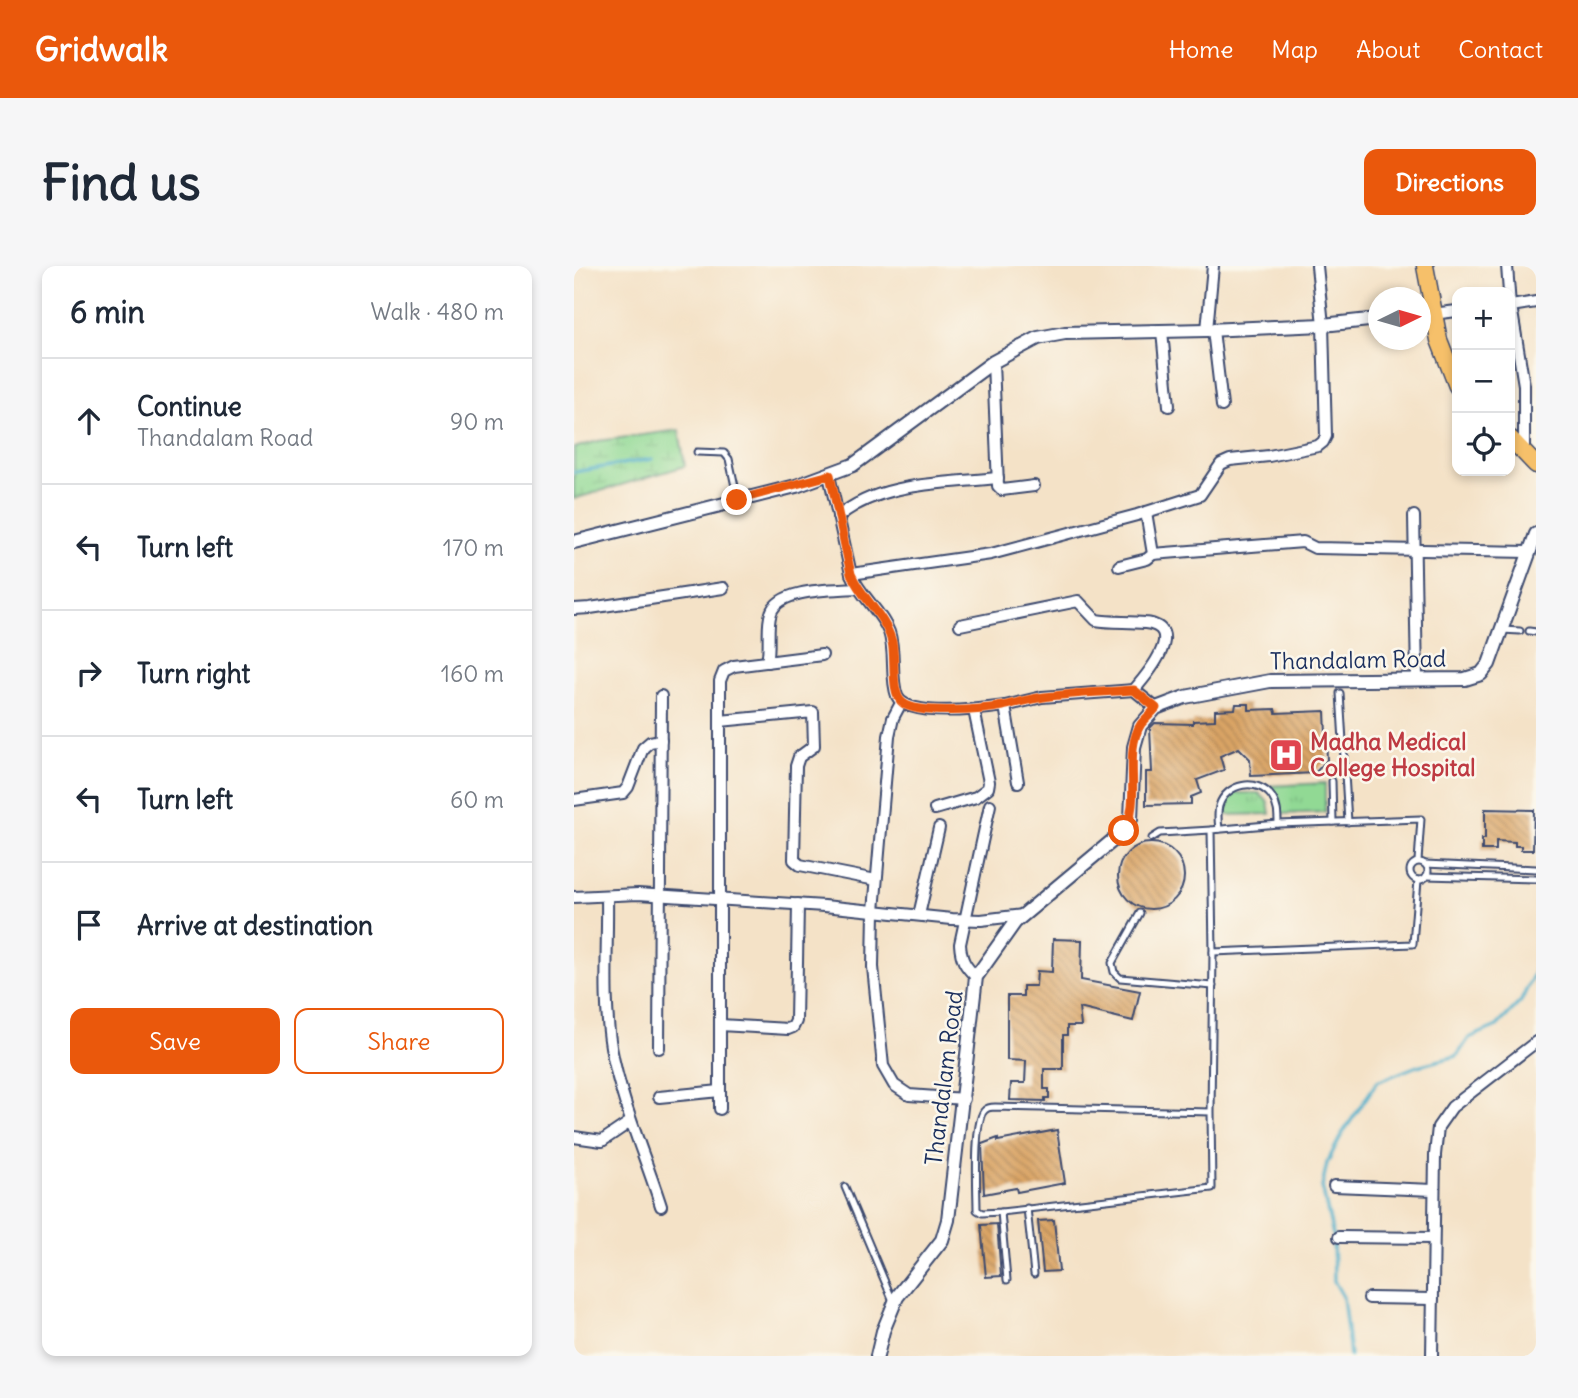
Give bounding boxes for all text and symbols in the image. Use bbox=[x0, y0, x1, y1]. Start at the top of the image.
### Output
text: Gridwalk bbox=[35, 28, 168, 70]
text: Home bbox=[1169, 34, 1233, 64]
text: Map bbox=[1271, 34, 1318, 64]
text: About bbox=[1356, 34, 1420, 64]
text: Contact bbox=[1458, 34, 1543, 64]
button: Directions bbox=[1364, 149, 1536, 215]
text: Find us bbox=[42, 152, 200, 213]
north arrow bbox=[1368, 287, 1431, 350]
map controls bbox=[1452, 287, 1515, 476]
button: + bbox=[1452, 287, 1515, 350]
text: 6 min bbox=[70, 293, 145, 331]
text: Walk · 480 m bbox=[370, 297, 504, 326]
button: − bbox=[1452, 350, 1515, 413]
text: Continue bbox=[137, 390, 242, 423]
icon: ahead bbox=[70, 402, 108, 440]
text: 90 m bbox=[450, 407, 504, 436]
button: locate bbox=[1452, 413, 1515, 476]
text: Thandalam Road bbox=[137, 423, 313, 452]
route end bbox=[721, 484, 752, 515]
icon: left bbox=[70, 528, 108, 566]
text: Turn left bbox=[137, 531, 233, 564]
text: 170 m bbox=[443, 533, 504, 562]
street label: Thandalam Road bbox=[1270, 643, 1446, 676]
icon: right bbox=[70, 654, 108, 692]
text: Turn right bbox=[137, 657, 250, 690]
text: 160 m bbox=[441, 659, 504, 688]
place label: Madha Medical College Hospital bbox=[1310, 727, 1475, 782]
hospital icon: Madha Medical College Hospital bbox=[1267, 736, 1305, 774]
icon: left bbox=[70, 780, 108, 818]
text: Turn left bbox=[137, 783, 233, 816]
text: 60 m bbox=[450, 785, 504, 814]
route start bbox=[1108, 815, 1139, 846]
icon: arrive bbox=[70, 906, 108, 944]
text: Arrive at destination bbox=[137, 909, 373, 942]
street label: Thandalam Road bbox=[918, 989, 969, 1167]
button: Save bbox=[70, 1008, 280, 1074]
button: Share bbox=[294, 1008, 504, 1074]

